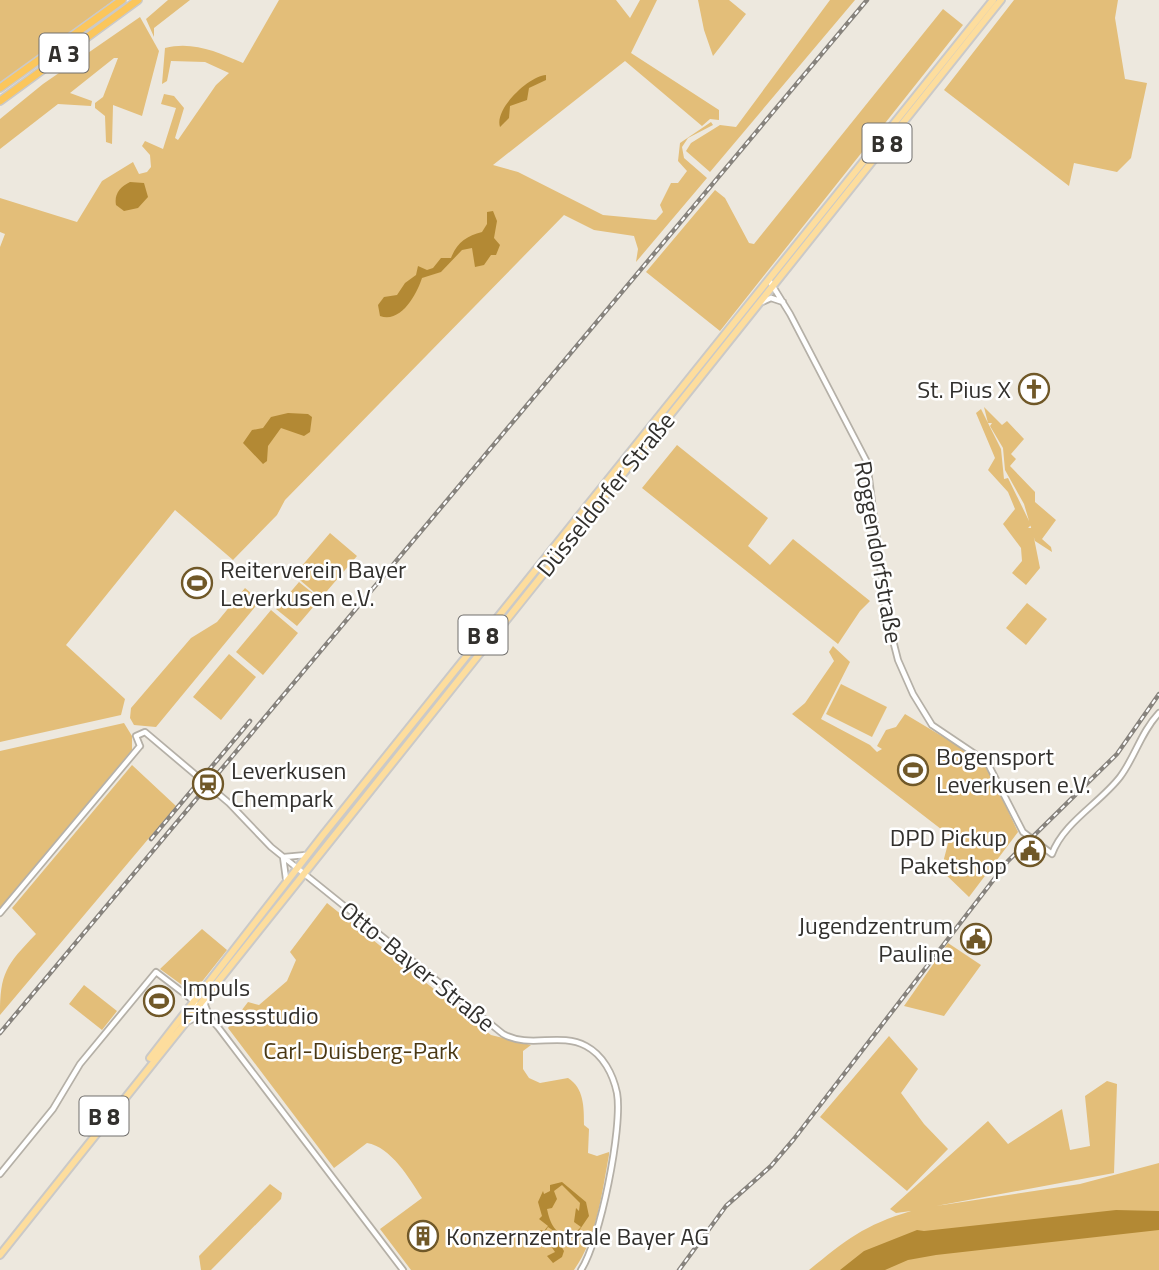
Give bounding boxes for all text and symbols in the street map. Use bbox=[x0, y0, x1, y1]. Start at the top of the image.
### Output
road number: A 3 bbox=[40, 34, 88, 72]
road number: B 8 bbox=[862, 124, 912, 162]
place label: St. Pius X bbox=[917, 371, 1011, 407]
church icon: St. Pius X bbox=[1017, 372, 1051, 406]
street label: Düsseldorfer Straße bbox=[527, 404, 683, 584]
street label: Roggendorfstraße bbox=[845, 458, 913, 646]
place label: Reiterverein Bayer Leverkusen e.V. bbox=[220, 551, 406, 615]
sports icon: Reiterverein Bayer Leverkusen e.V. bbox=[180, 566, 214, 600]
road number: B 8 bbox=[458, 615, 508, 654]
place label: Bogensport Leverkusen e.V. bbox=[936, 738, 1091, 802]
place label: Leverkusen Chempark bbox=[231, 752, 346, 816]
sports icon: Bogensport Leverkusen e.V. bbox=[896, 753, 930, 787]
station icon: Leverkusen Chempark bbox=[191, 767, 225, 801]
place label: DPD Pickup Paketshop bbox=[890, 819, 1007, 883]
public building icon: DPD Pickup Paketshop bbox=[1013, 834, 1047, 868]
street label: Otto-Bayer-Straße bbox=[333, 892, 503, 1040]
place label: Jugendzentrum Pauline bbox=[798, 907, 953, 971]
public building icon: Jugendzentrum Pauline bbox=[959, 922, 993, 956]
place label: Impuls Fitnessstudio bbox=[182, 969, 319, 1033]
sports icon: Impuls Fitnessstudio bbox=[142, 984, 176, 1018]
park label: Carl-Duisberg-Park bbox=[263, 1032, 459, 1068]
road number: B 8 bbox=[80, 1096, 128, 1135]
place label: Konzernzentrale Bayer AG bbox=[446, 1218, 709, 1254]
building icon: Konzernzentrale Bayer AG bbox=[406, 1219, 440, 1253]

